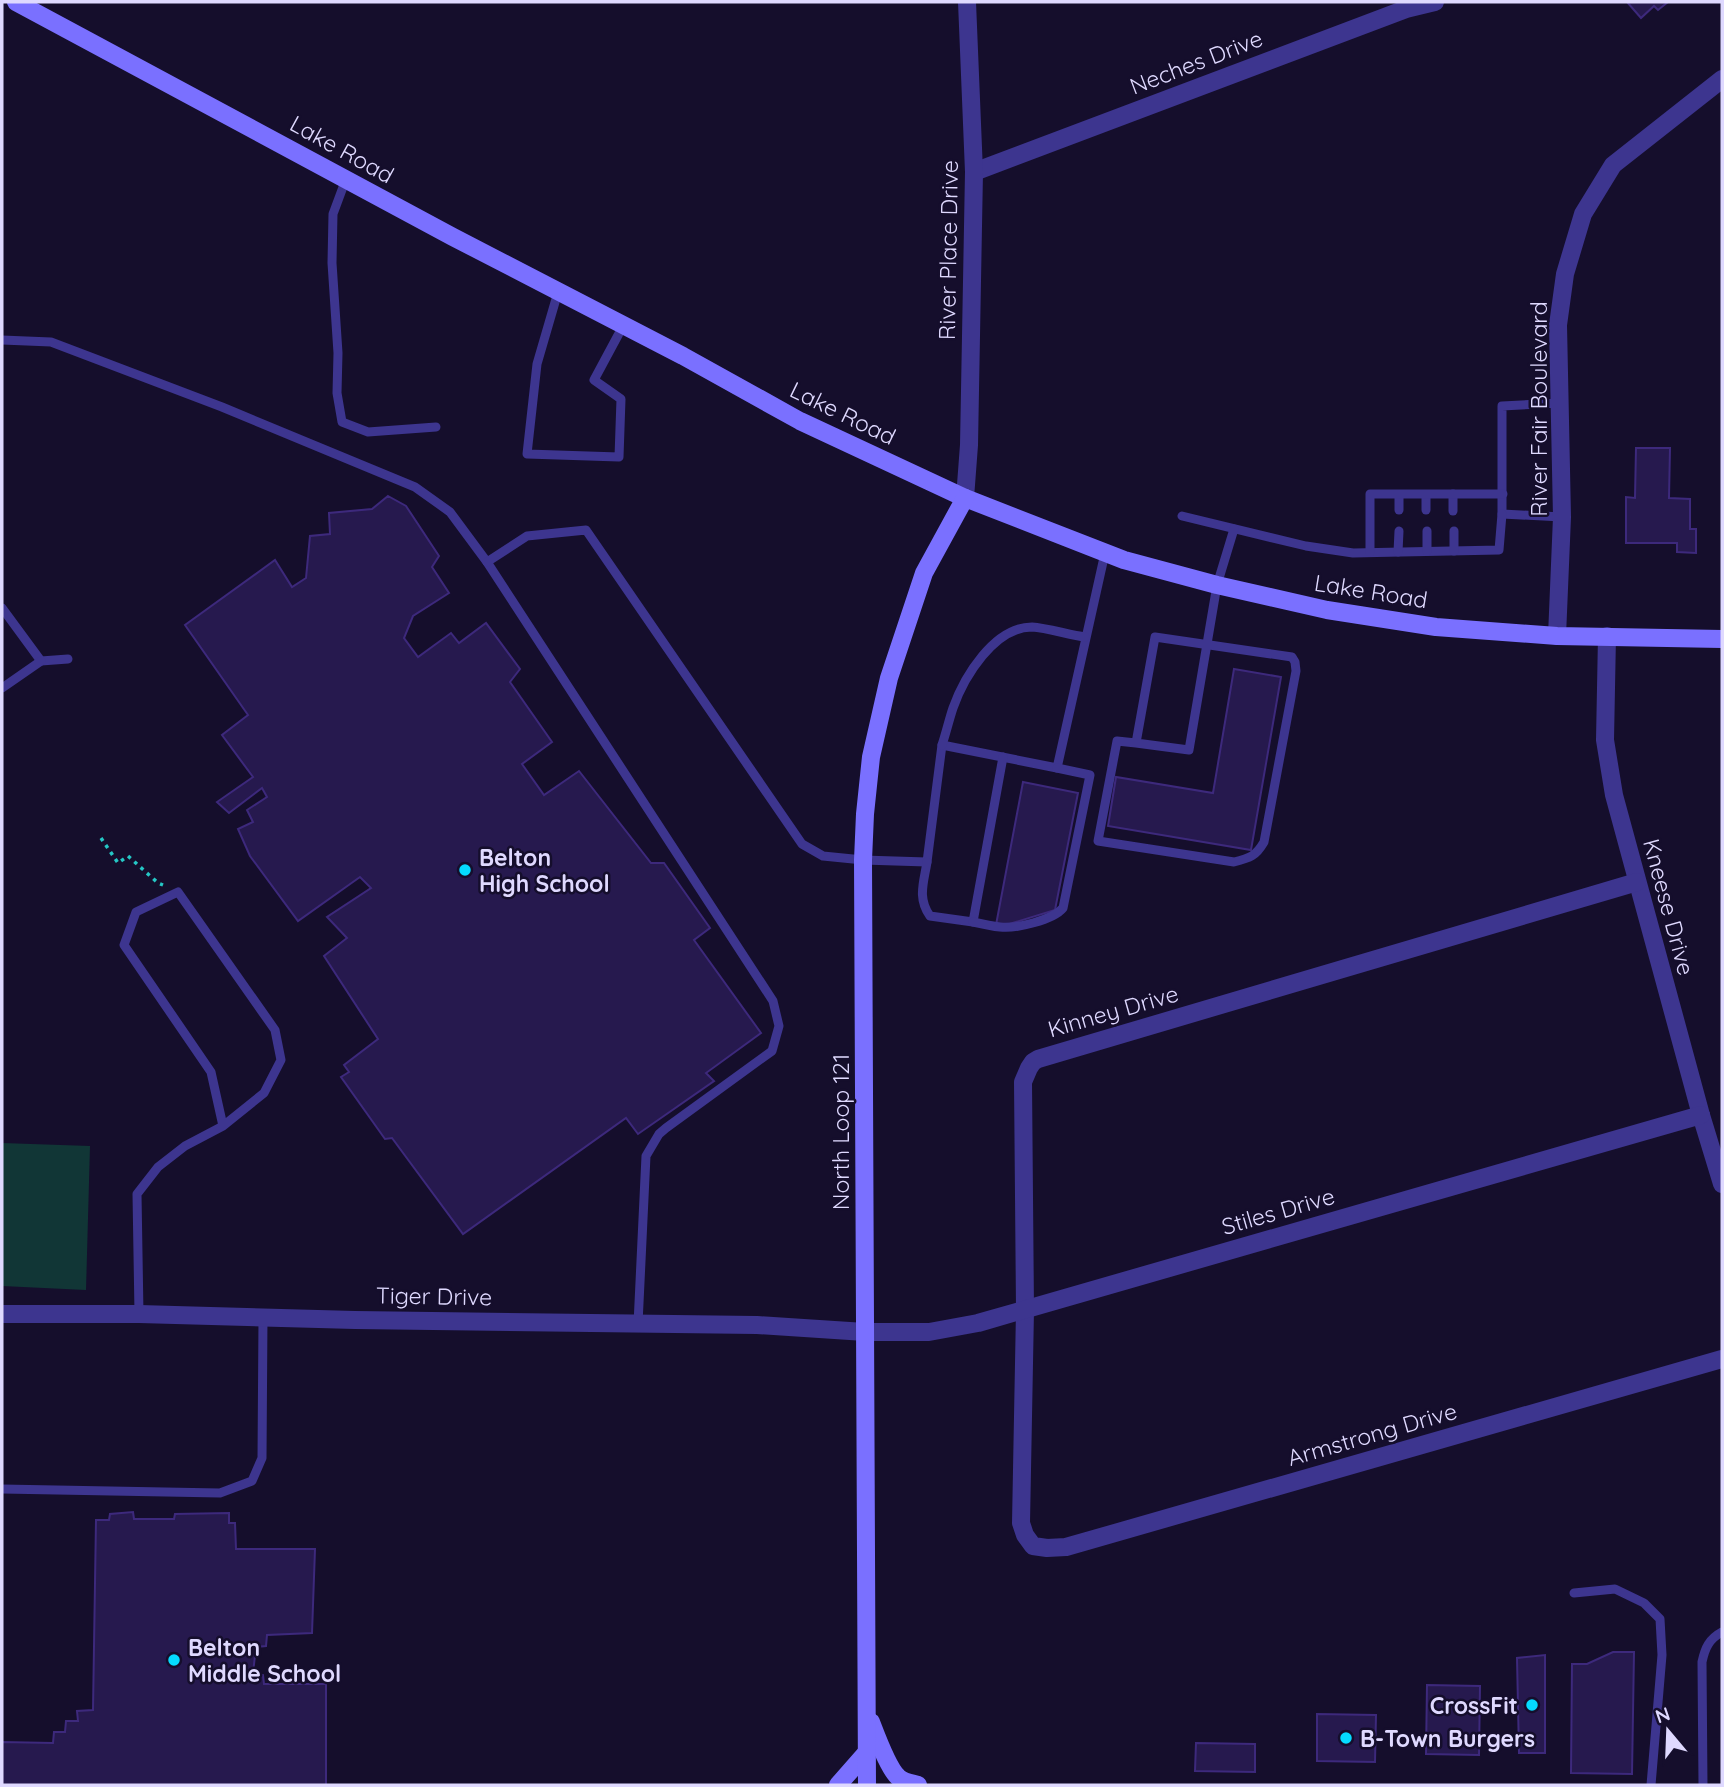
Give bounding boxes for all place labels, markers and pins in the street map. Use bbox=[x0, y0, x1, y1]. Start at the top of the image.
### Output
place label: Belton High School bbox=[479, 843, 610, 898]
marker: Belton High School bbox=[457, 862, 473, 878]
place label: Belton Middle School bbox=[188, 1633, 341, 1688]
marker: Belton Middle School bbox=[166, 1652, 182, 1668]
place label: CrossFit bbox=[1430, 1691, 1518, 1720]
marker: CrossFit bbox=[1524, 1697, 1540, 1713]
place label: B-Town Burgers bbox=[1360, 1724, 1535, 1753]
marker: B-Town Burgers bbox=[1338, 1730, 1354, 1746]

